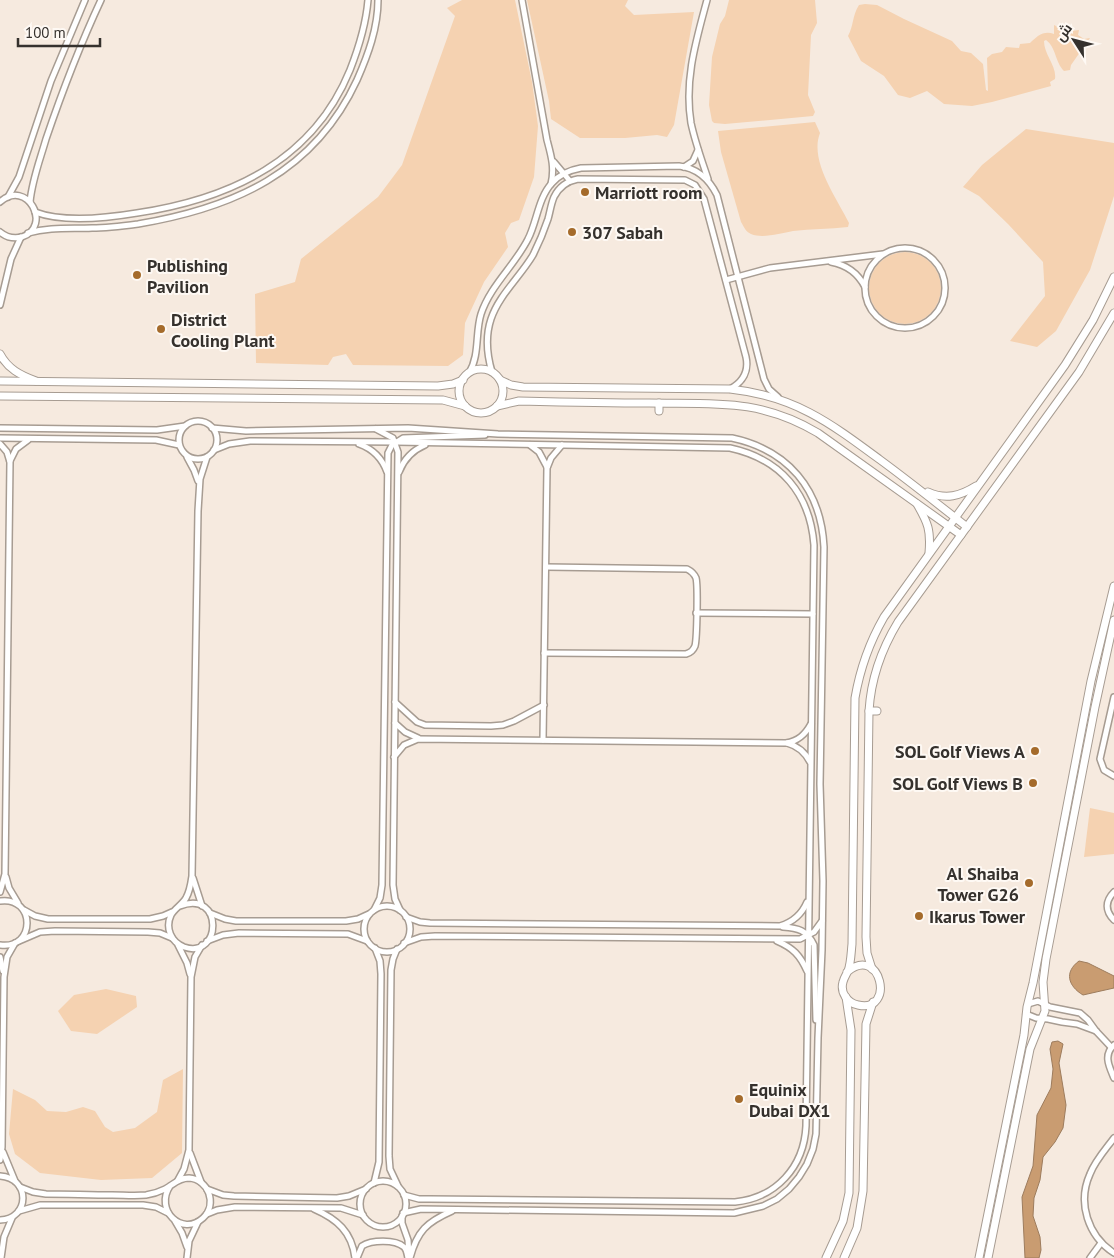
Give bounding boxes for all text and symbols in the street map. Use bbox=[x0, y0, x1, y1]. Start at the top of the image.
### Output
scale bar bbox=[18, 15, 100, 47]
north arrow bbox=[1049, 15, 1099, 65]
text: ش bbox=[1051, 20, 1076, 45]
text: 100 m bbox=[25, 23, 66, 42]
place label: Marriott room bbox=[595, 181, 703, 204]
marker: Marriott room bbox=[579, 186, 591, 198]
place label: 307 Sabah bbox=[582, 221, 663, 244]
marker: 307 Sabah bbox=[566, 226, 578, 238]
place label: Publishing Pavilion bbox=[147, 254, 228, 298]
marker: Publishing Pavilion bbox=[131, 269, 143, 281]
place label: District Cooling Plant bbox=[171, 308, 275, 352]
marker: District Cooling Plant bbox=[155, 323, 167, 335]
place label: SOL Golf Views A bbox=[895, 740, 1025, 763]
marker: SOL Golf Views A bbox=[1029, 745, 1041, 757]
place label: SOL Golf Views B bbox=[893, 772, 1023, 795]
marker: SOL Golf Views B bbox=[1027, 777, 1039, 789]
place label: Al Shaiba Tower G26 bbox=[938, 862, 1019, 906]
marker: Al Shaiba Tower G26 bbox=[1023, 877, 1035, 889]
place label: Ikarus Tower bbox=[929, 905, 1026, 928]
marker: Ikarus Tower bbox=[913, 910, 925, 922]
place label: Equinix Dubai DX1 bbox=[749, 1078, 831, 1122]
marker: Equinix Dubai DX1 bbox=[733, 1093, 745, 1105]

